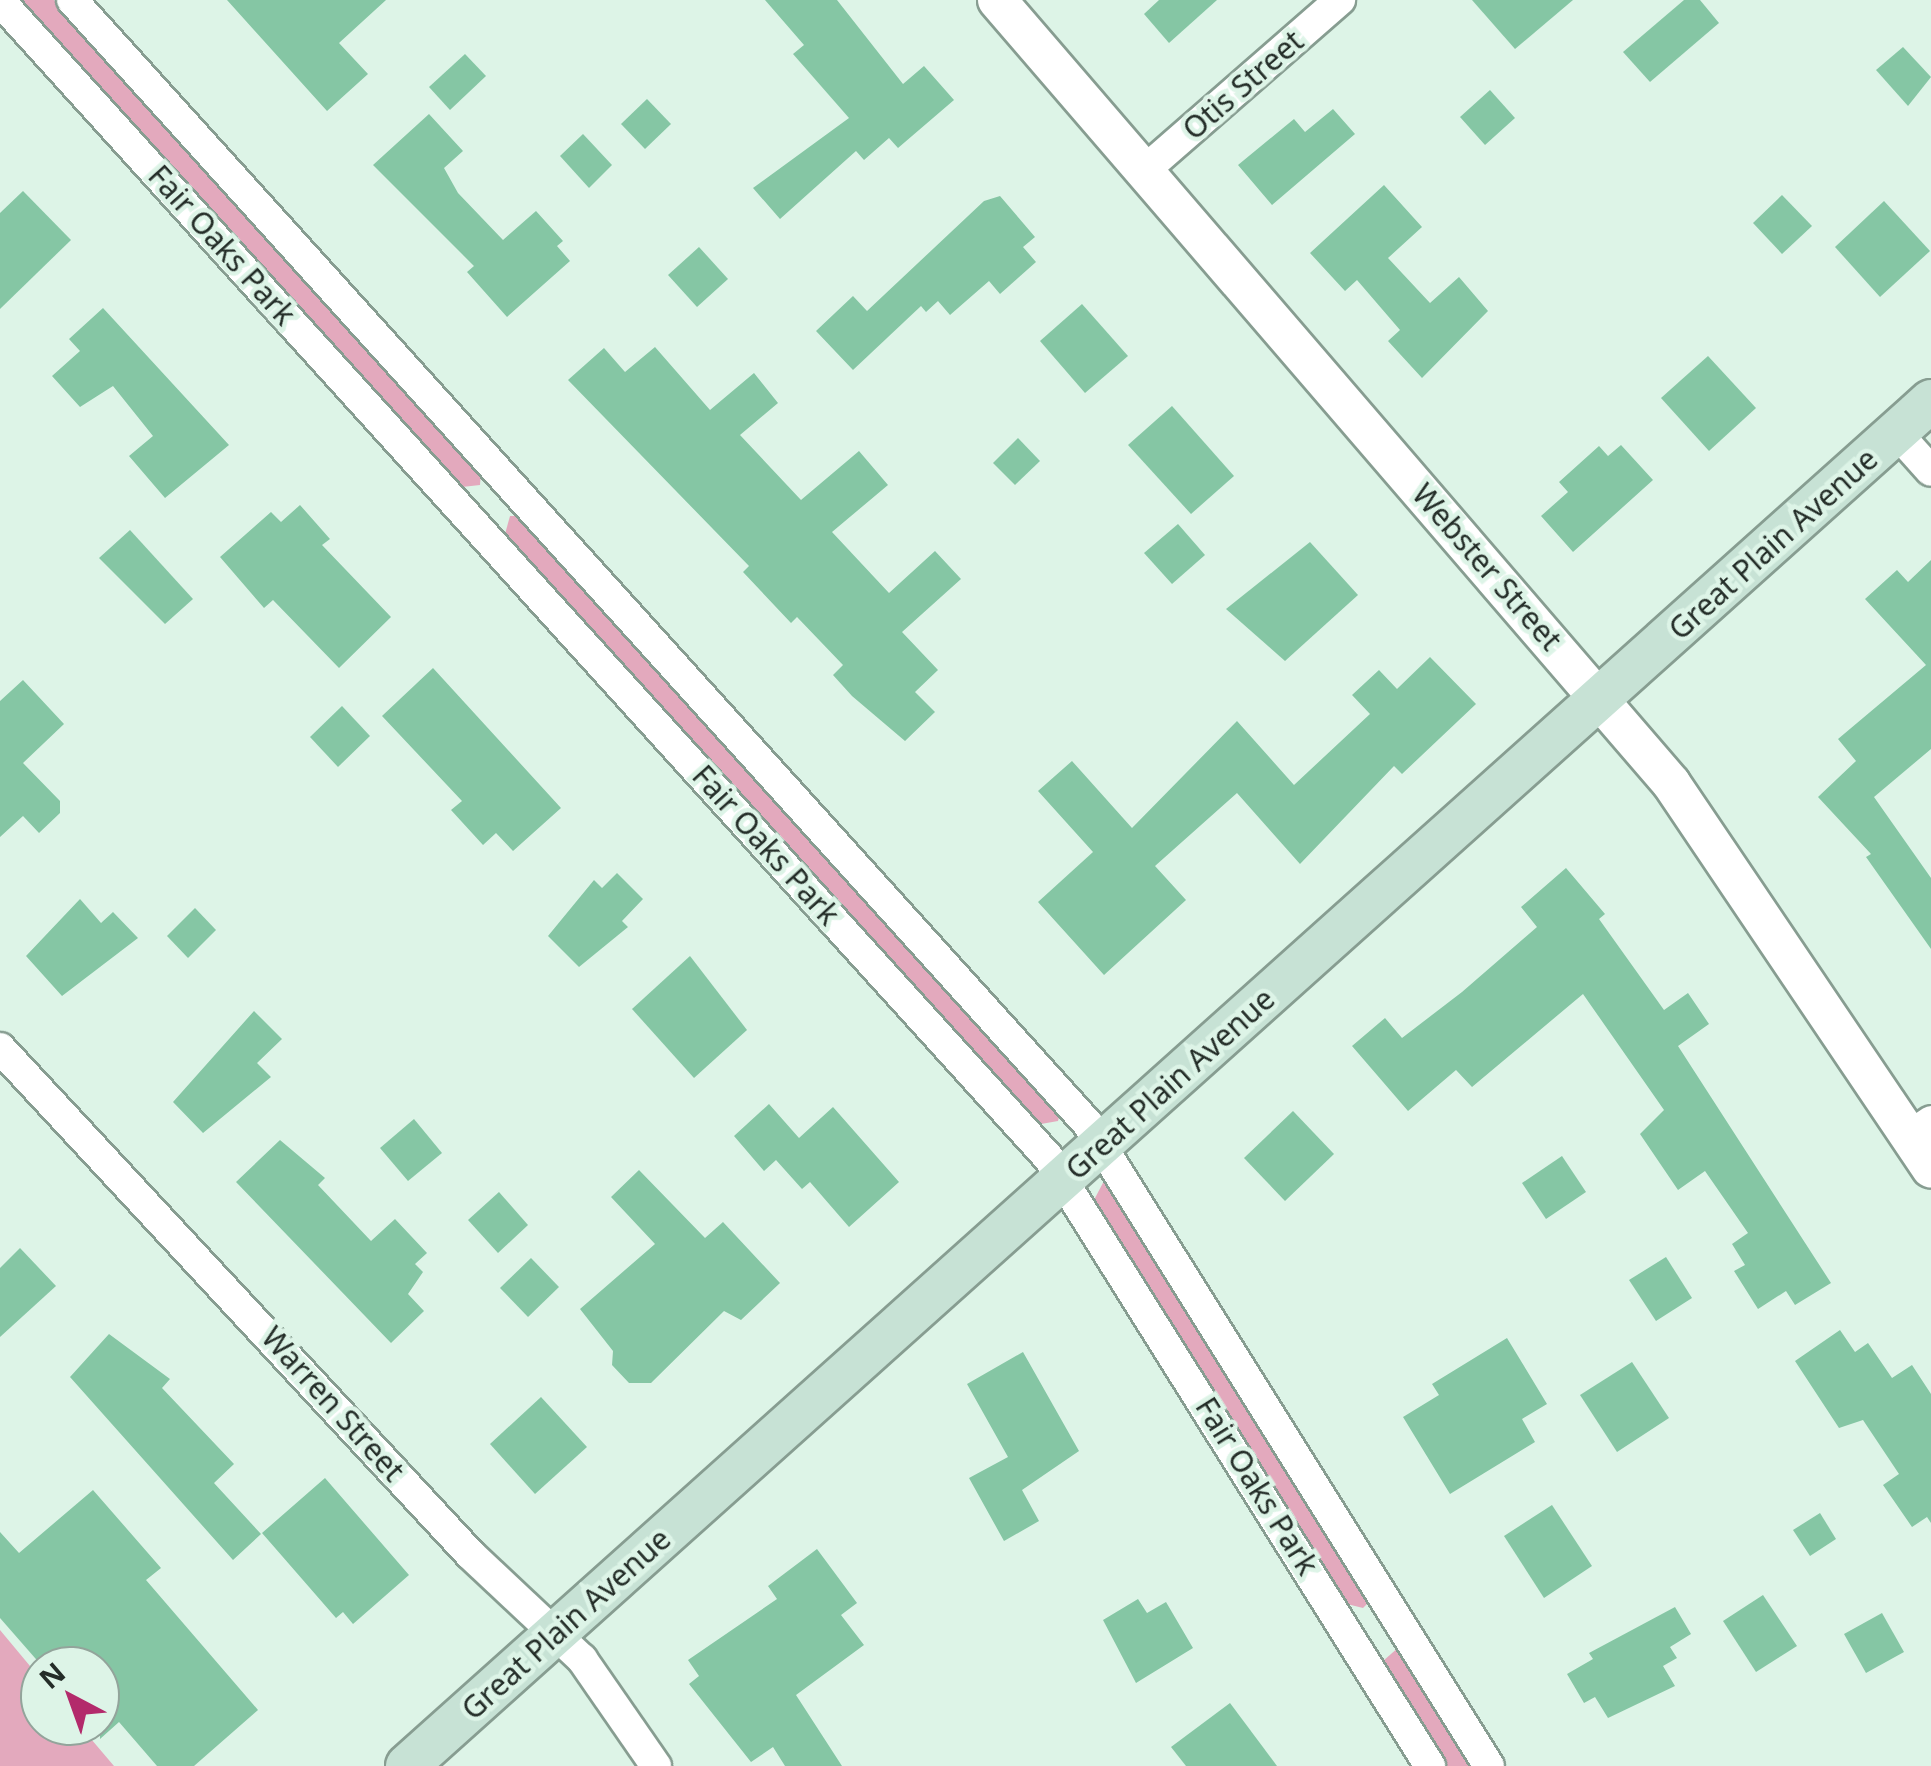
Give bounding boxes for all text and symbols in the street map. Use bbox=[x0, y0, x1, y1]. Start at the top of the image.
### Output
street label: Otis Street bbox=[1175, 23, 1311, 147]
street label: Fair Oaks Park bbox=[141, 158, 303, 332]
street label: Great Plain Avenue bbox=[1661, 441, 1885, 647]
street label: Webster Street bbox=[1405, 476, 1569, 658]
street label: Fair Oaks Park bbox=[685, 758, 847, 932]
street label: Great Plain Avenue bbox=[1058, 981, 1282, 1187]
street label: Warren Street bbox=[254, 1319, 412, 1489]
street label: Fair Oaks Park bbox=[1188, 1391, 1326, 1581]
street label: Great Plain Avenue bbox=[454, 1521, 678, 1727]
north arrow bbox=[20, 1646, 120, 1746]
text: N bbox=[31, 1653, 73, 1697]

